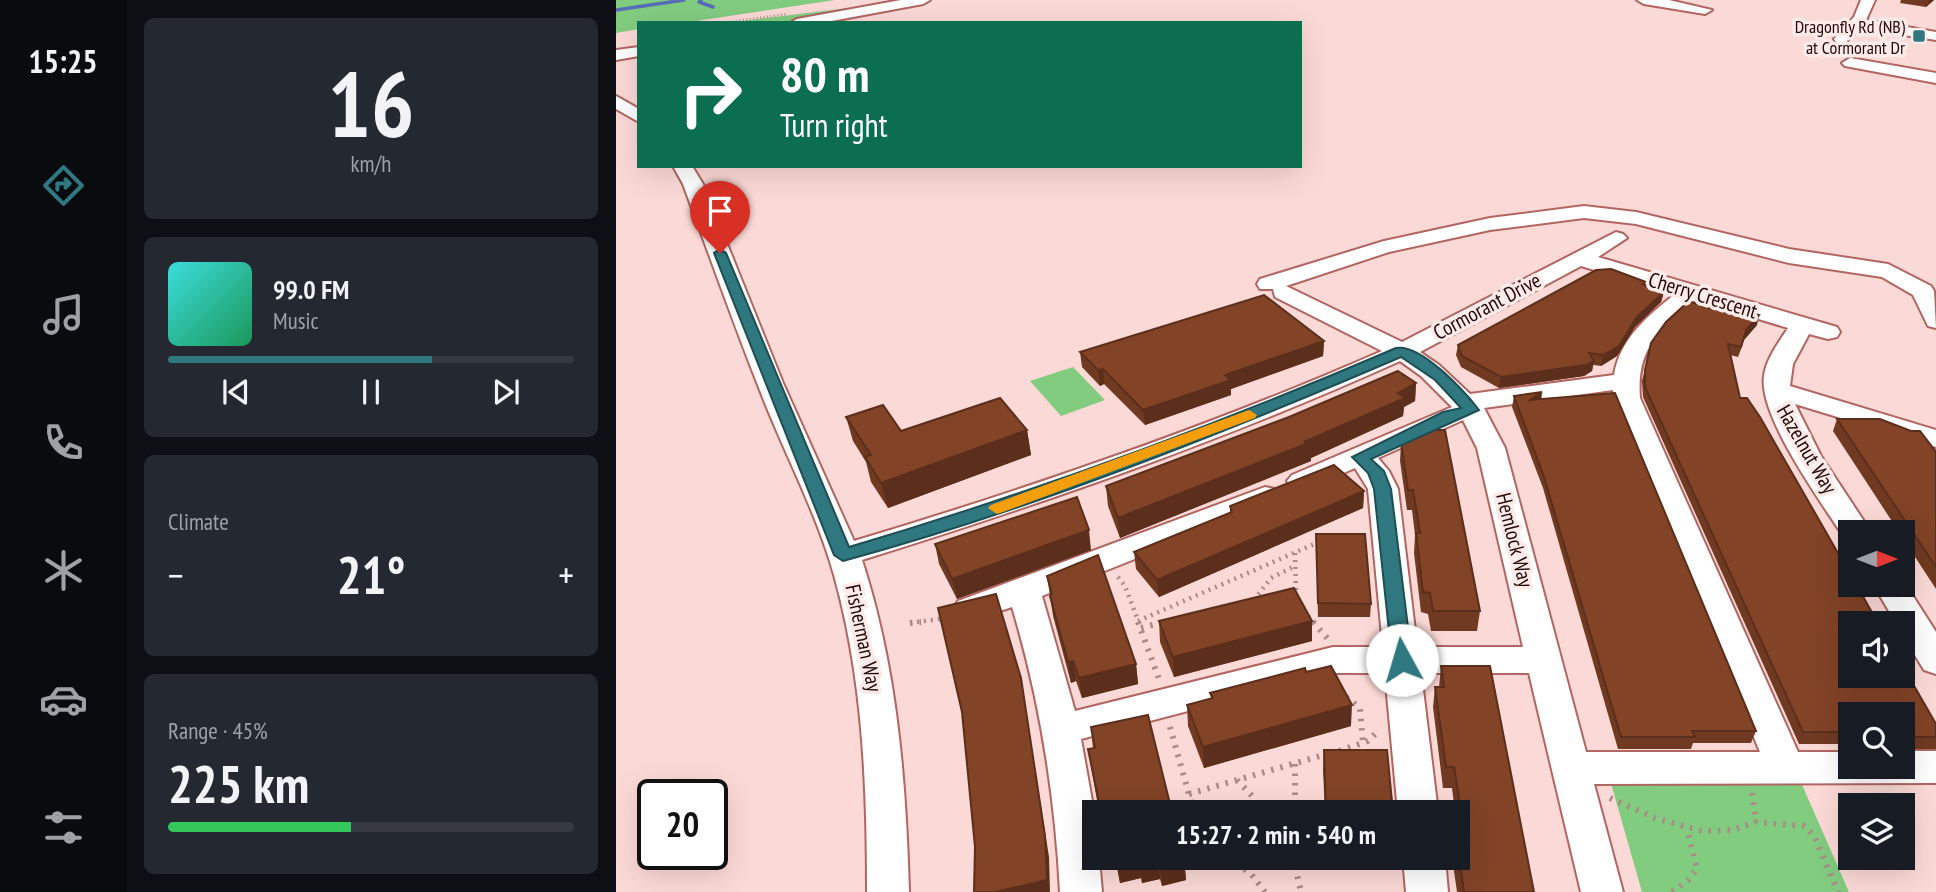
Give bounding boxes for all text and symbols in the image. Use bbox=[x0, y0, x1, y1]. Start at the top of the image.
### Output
place label: Dragonfly Rd (NB) at Cormorant Dr bbox=[1795, 15, 1906, 59]
marker: Dragonfly Rd (NB) at Cormorant Dr bbox=[1911, 28, 1927, 44]
text: 15:25 bbox=[28, 40, 98, 82]
text: 80 m bbox=[780, 42, 869, 106]
text: 16 bbox=[328, 44, 415, 162]
icon: right bbox=[665, 49, 756, 140]
text: Turn right bbox=[780, 104, 888, 146]
text: km/h bbox=[351, 149, 391, 178]
icon: directions bbox=[39, 161, 88, 210]
pin bbox=[690, 181, 750, 253]
icon: arrive bbox=[701, 192, 739, 230]
street label: Cormorant Drive bbox=[1428, 266, 1546, 346]
street label: Cherry Crescent bbox=[1645, 266, 1761, 324]
text: 99.0 FM bbox=[273, 273, 349, 306]
icon: music bbox=[39, 290, 88, 339]
text: Music bbox=[273, 306, 319, 335]
icon: previous bbox=[217, 373, 255, 411]
icon: pause bbox=[352, 373, 390, 411]
icon: next bbox=[487, 373, 525, 411]
street label: Hazelnut Way bbox=[1771, 400, 1843, 498]
icon: phone bbox=[39, 418, 88, 467]
street label: Hemlock Way bbox=[1490, 490, 1540, 590]
text: Climate bbox=[168, 507, 229, 536]
north arrow bbox=[1838, 520, 1914, 597]
map controls bbox=[1838, 520, 1915, 870]
text: 21° bbox=[337, 541, 405, 608]
icon: climate bbox=[39, 546, 88, 595]
text: − bbox=[168, 550, 184, 599]
text: + bbox=[558, 550, 574, 599]
street label: Fisherman Way bbox=[839, 582, 889, 694]
button: sound bbox=[1838, 611, 1915, 688]
position arrow bbox=[1365, 623, 1439, 697]
icon: car bbox=[39, 675, 88, 724]
button: search bbox=[1838, 702, 1915, 779]
text: Range · 45% bbox=[168, 716, 268, 745]
text: 225 km bbox=[168, 750, 309, 817]
speed limit sign: 20 bbox=[637, 779, 728, 870]
button: layers bbox=[1838, 793, 1915, 870]
icon: filters bbox=[39, 803, 88, 852]
text: 15:27 · 2 min · 540 m bbox=[1176, 818, 1376, 851]

